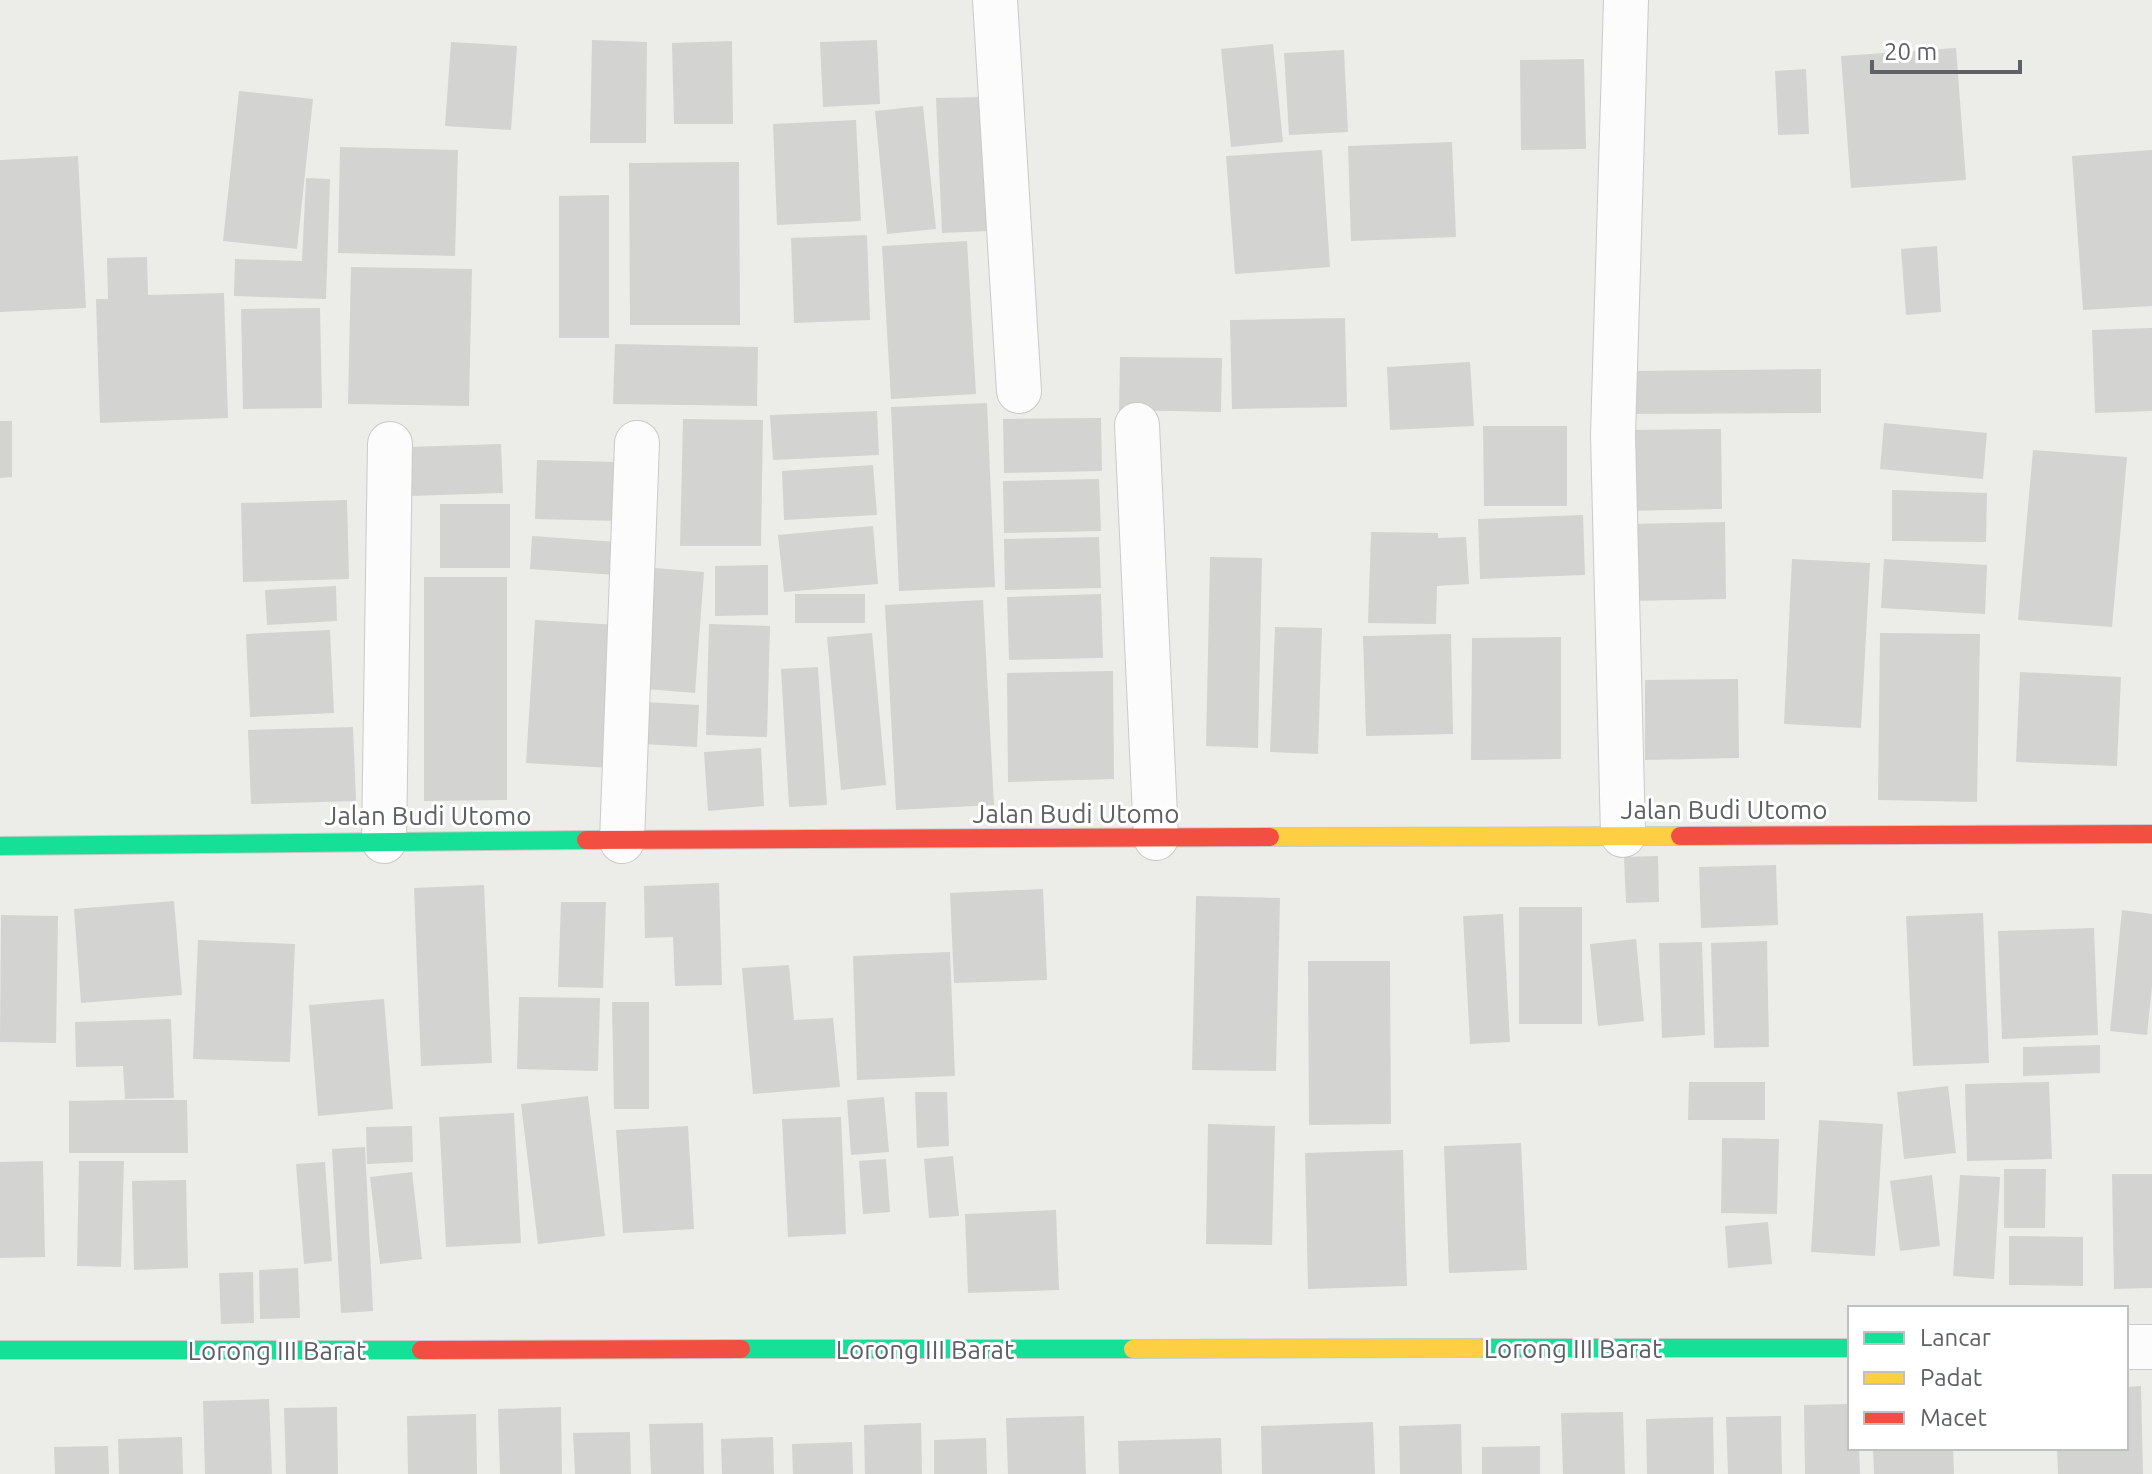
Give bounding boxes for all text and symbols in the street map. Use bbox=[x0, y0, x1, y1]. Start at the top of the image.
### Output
scale bar bbox=[1872, 24, 2020, 74]
text: 20 m bbox=[1884, 38, 1937, 65]
street label: Jalan Budi Utomo bbox=[1621, 795, 1827, 824]
street label: Jalan Budi Utomo bbox=[973, 799, 1179, 828]
street label: Jalan Budi Utomo bbox=[325, 801, 531, 830]
legend bbox=[1848, 1306, 2128, 1450]
text: Lancar bbox=[1920, 1324, 1991, 1351]
street label: Lorong III Barat bbox=[1484, 1334, 1662, 1363]
street label: Lorong III Barat bbox=[836, 1335, 1014, 1364]
street label: Lorong III Barat bbox=[188, 1336, 366, 1365]
text: Padat bbox=[1920, 1364, 1983, 1391]
text: Macet bbox=[1920, 1404, 1988, 1431]

